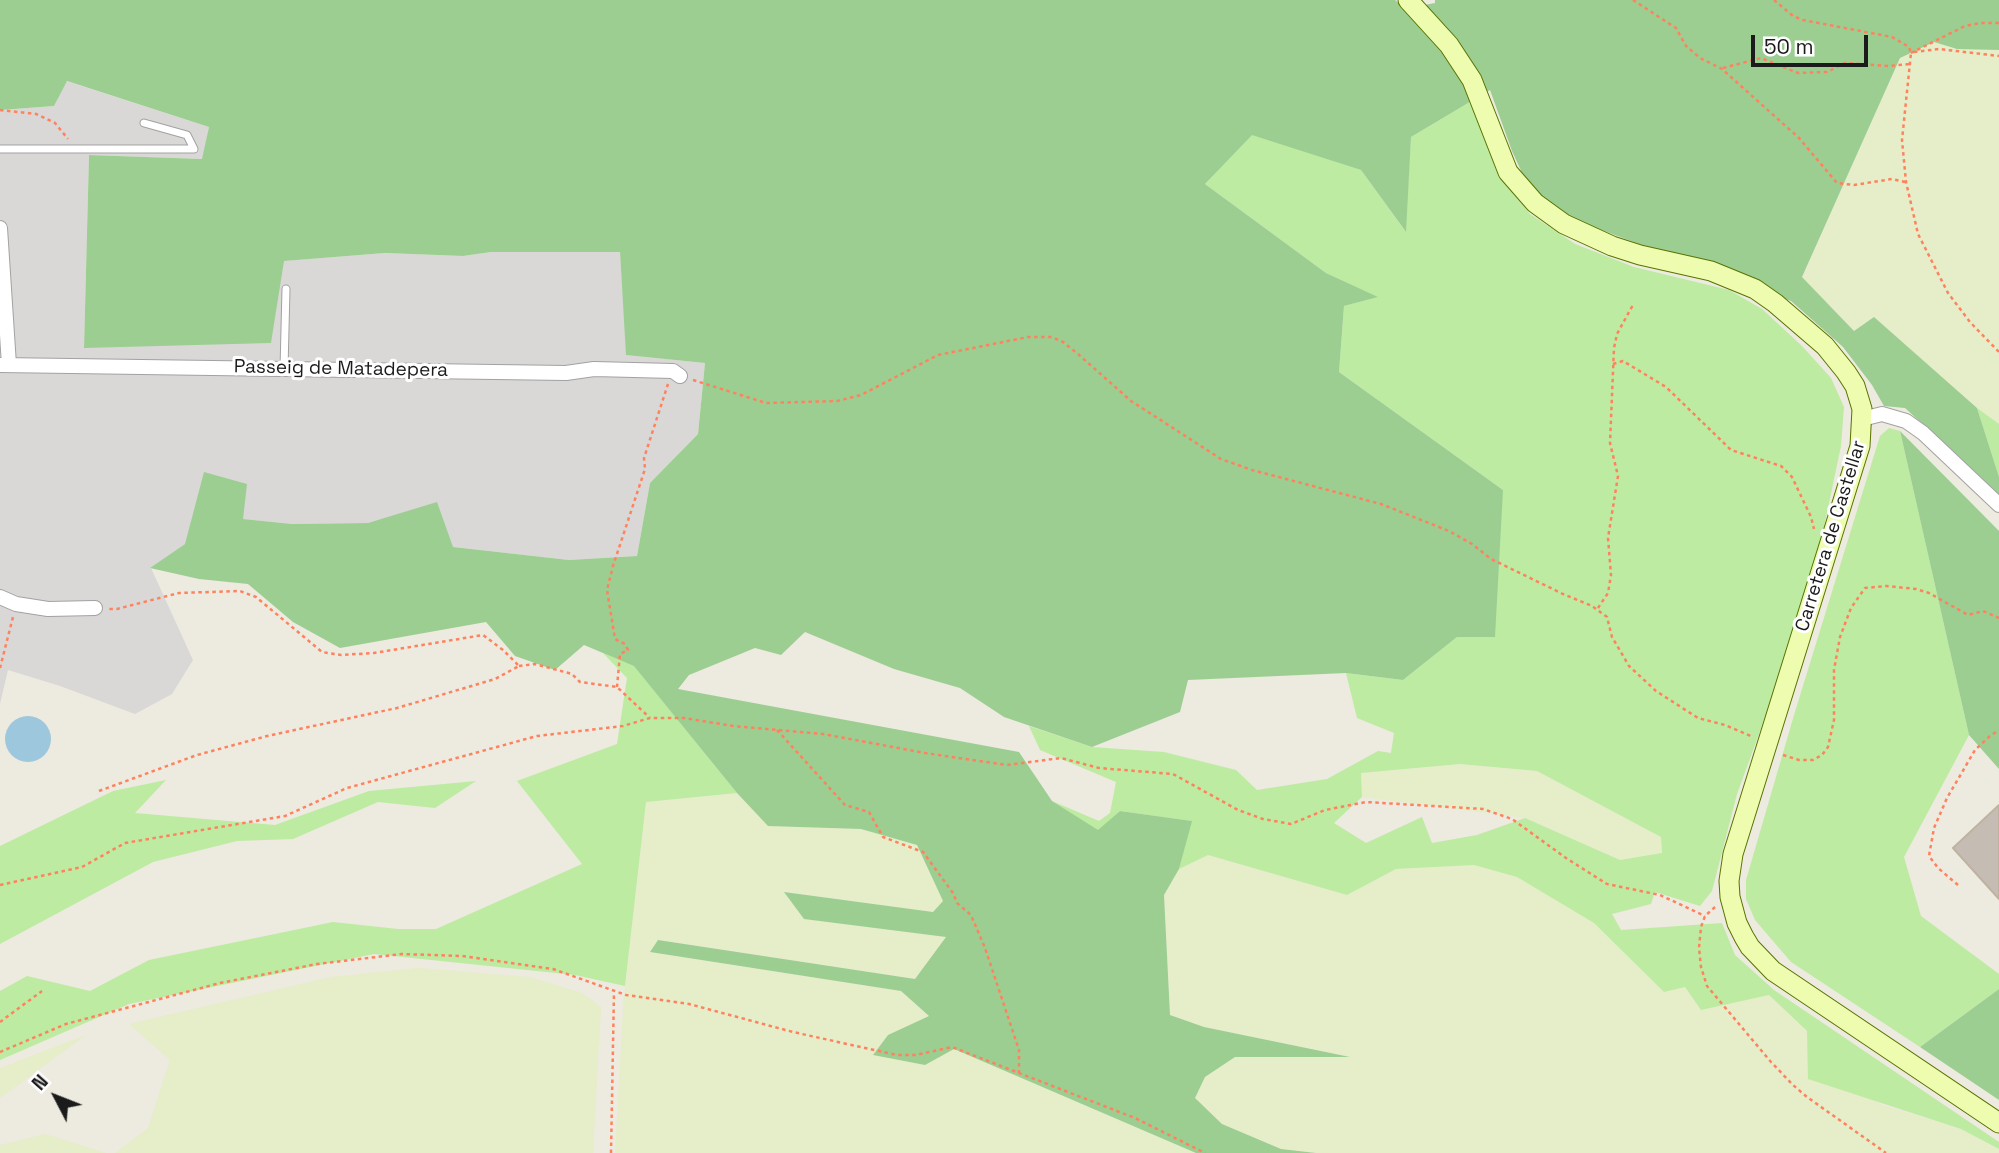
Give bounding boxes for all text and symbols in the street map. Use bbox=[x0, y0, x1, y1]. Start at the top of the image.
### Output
scale bar bbox=[1754, 21, 1871, 65]
text: 50 m bbox=[1764, 33, 1814, 60]
street label: Passeig de Matadepera bbox=[234, 356, 448, 382]
street label: Carretera de Castellar bbox=[1791, 438, 1871, 634]
north arrow bbox=[21, 1062, 91, 1132]
text: N bbox=[26, 1070, 54, 1096]

